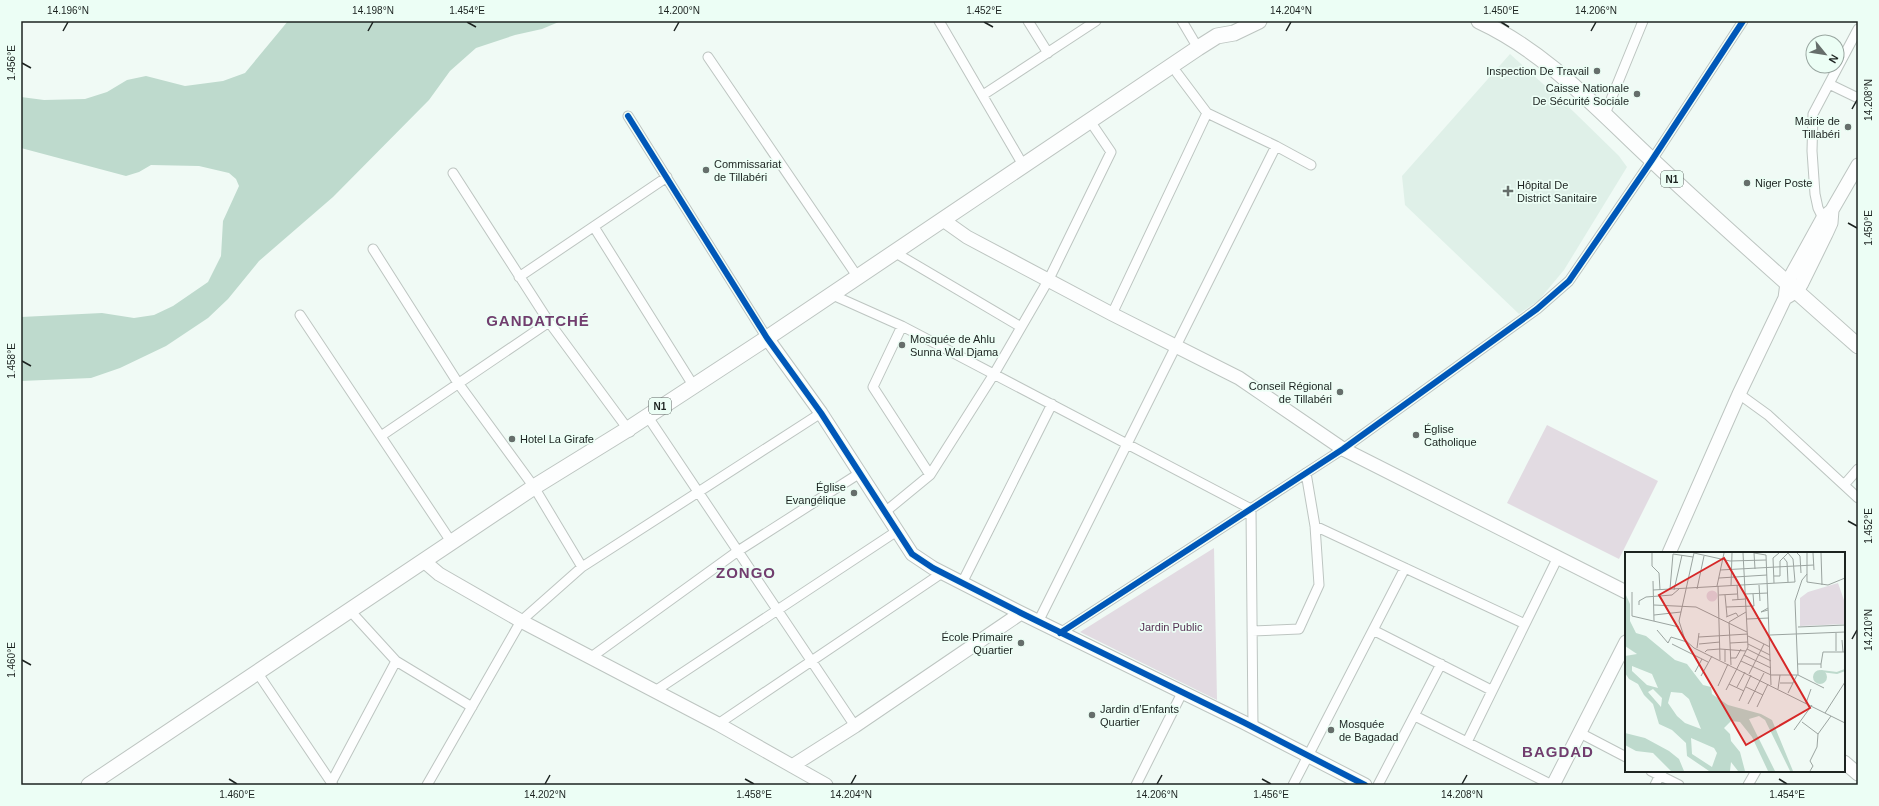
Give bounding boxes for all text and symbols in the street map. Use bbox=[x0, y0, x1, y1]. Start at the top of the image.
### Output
text: 14.196°N bbox=[47, 5, 89, 16]
text: 14.198°N bbox=[352, 5, 394, 16]
text: 1.454°E bbox=[449, 5, 485, 16]
text: 14.200°N bbox=[658, 5, 700, 16]
text: 1.452°E bbox=[966, 5, 1002, 16]
text: 14.204°N bbox=[1270, 5, 1312, 16]
text: 1.450°E bbox=[1483, 5, 1519, 16]
text: 14.206°N bbox=[1575, 5, 1617, 16]
north arrow bbox=[1805, 34, 1845, 74]
text: 1.456°E bbox=[6, 45, 17, 81]
text: N bbox=[1826, 53, 1841, 65]
place label: Inspection De Travail bbox=[1486, 65, 1589, 77]
marker: Inspection De Travail bbox=[1592, 66, 1602, 76]
text: 14.208°N bbox=[1863, 79, 1874, 121]
place label: Caisse Nationale De Sécurité Sociale bbox=[1532, 82, 1629, 107]
marker: Caisse Nationale De Sécurité Sociale bbox=[1632, 89, 1642, 99]
place label: Mairie de Tillabéri bbox=[1795, 115, 1840, 140]
marker: Mairie de Tillabéri bbox=[1843, 122, 1853, 132]
place label: Commissariat de Tillabéri bbox=[714, 158, 781, 183]
marker: Commissariat de Tillabéri bbox=[701, 165, 711, 175]
road number: N1 bbox=[1661, 171, 1683, 187]
place label: Niger Poste bbox=[1755, 177, 1812, 189]
marker: Niger Poste bbox=[1742, 178, 1752, 188]
place label: Hôpital De District Sanitaire bbox=[1517, 179, 1597, 204]
marker: Hôpital De District Sanitaire bbox=[1502, 185, 1514, 197]
text: 1.450°E bbox=[1863, 210, 1874, 246]
district label: GANDATCHÉ bbox=[486, 312, 590, 329]
place label: Mosquée de Ahlu Sunna Wal Djama bbox=[910, 333, 999, 358]
marker: Mosquée de Ahlu Sunna Wal Djama bbox=[897, 340, 907, 350]
text: 1.458°E bbox=[6, 343, 17, 379]
place label: Conseil Régional de Tillabéri bbox=[1249, 380, 1332, 405]
marker: Conseil Régional de Tillabéri bbox=[1335, 387, 1345, 397]
road number: N1 bbox=[649, 398, 671, 414]
place label: Église Catholique bbox=[1424, 423, 1477, 448]
marker: Église Catholique bbox=[1411, 430, 1421, 440]
place label: Hotel La Girafe bbox=[520, 433, 594, 445]
marker: Hotel La Girafe bbox=[507, 434, 517, 444]
place label: Église Evangélique bbox=[785, 481, 846, 506]
marker: Église Evangélique bbox=[849, 488, 859, 498]
text: 1.452°E bbox=[1863, 508, 1874, 544]
inset map bbox=[1625, 552, 1845, 772]
district label: ZONGO bbox=[716, 564, 776, 581]
text: 14.210°N bbox=[1863, 609, 1874, 651]
park label: Jardin Public bbox=[1140, 621, 1203, 633]
place label: École Primaire Quartier bbox=[941, 631, 1013, 656]
marker: École Primaire Quartier bbox=[1016, 638, 1026, 648]
text: 1.460°E bbox=[6, 642, 17, 678]
place label: Jardin d’Enfants Quartier bbox=[1100, 703, 1179, 728]
marker: Jardin d’Enfants Quartier bbox=[1087, 710, 1097, 720]
place label: Mosquée de Bagadad bbox=[1339, 718, 1398, 743]
marker: Mosquée de Bagadad bbox=[1326, 725, 1336, 735]
district label: BAGDAD bbox=[1522, 743, 1594, 760]
text: 1.460°E bbox=[219, 789, 255, 800]
text: 14.202°N bbox=[524, 789, 566, 800]
text: 1.458°E bbox=[736, 789, 772, 800]
text: 14.204°N bbox=[830, 789, 872, 800]
text: 14.206°N bbox=[1136, 789, 1178, 800]
text: 1.456°E bbox=[1253, 789, 1289, 800]
text: 14.208°N bbox=[1441, 789, 1483, 800]
text: 1.454°E bbox=[1769, 789, 1805, 800]

